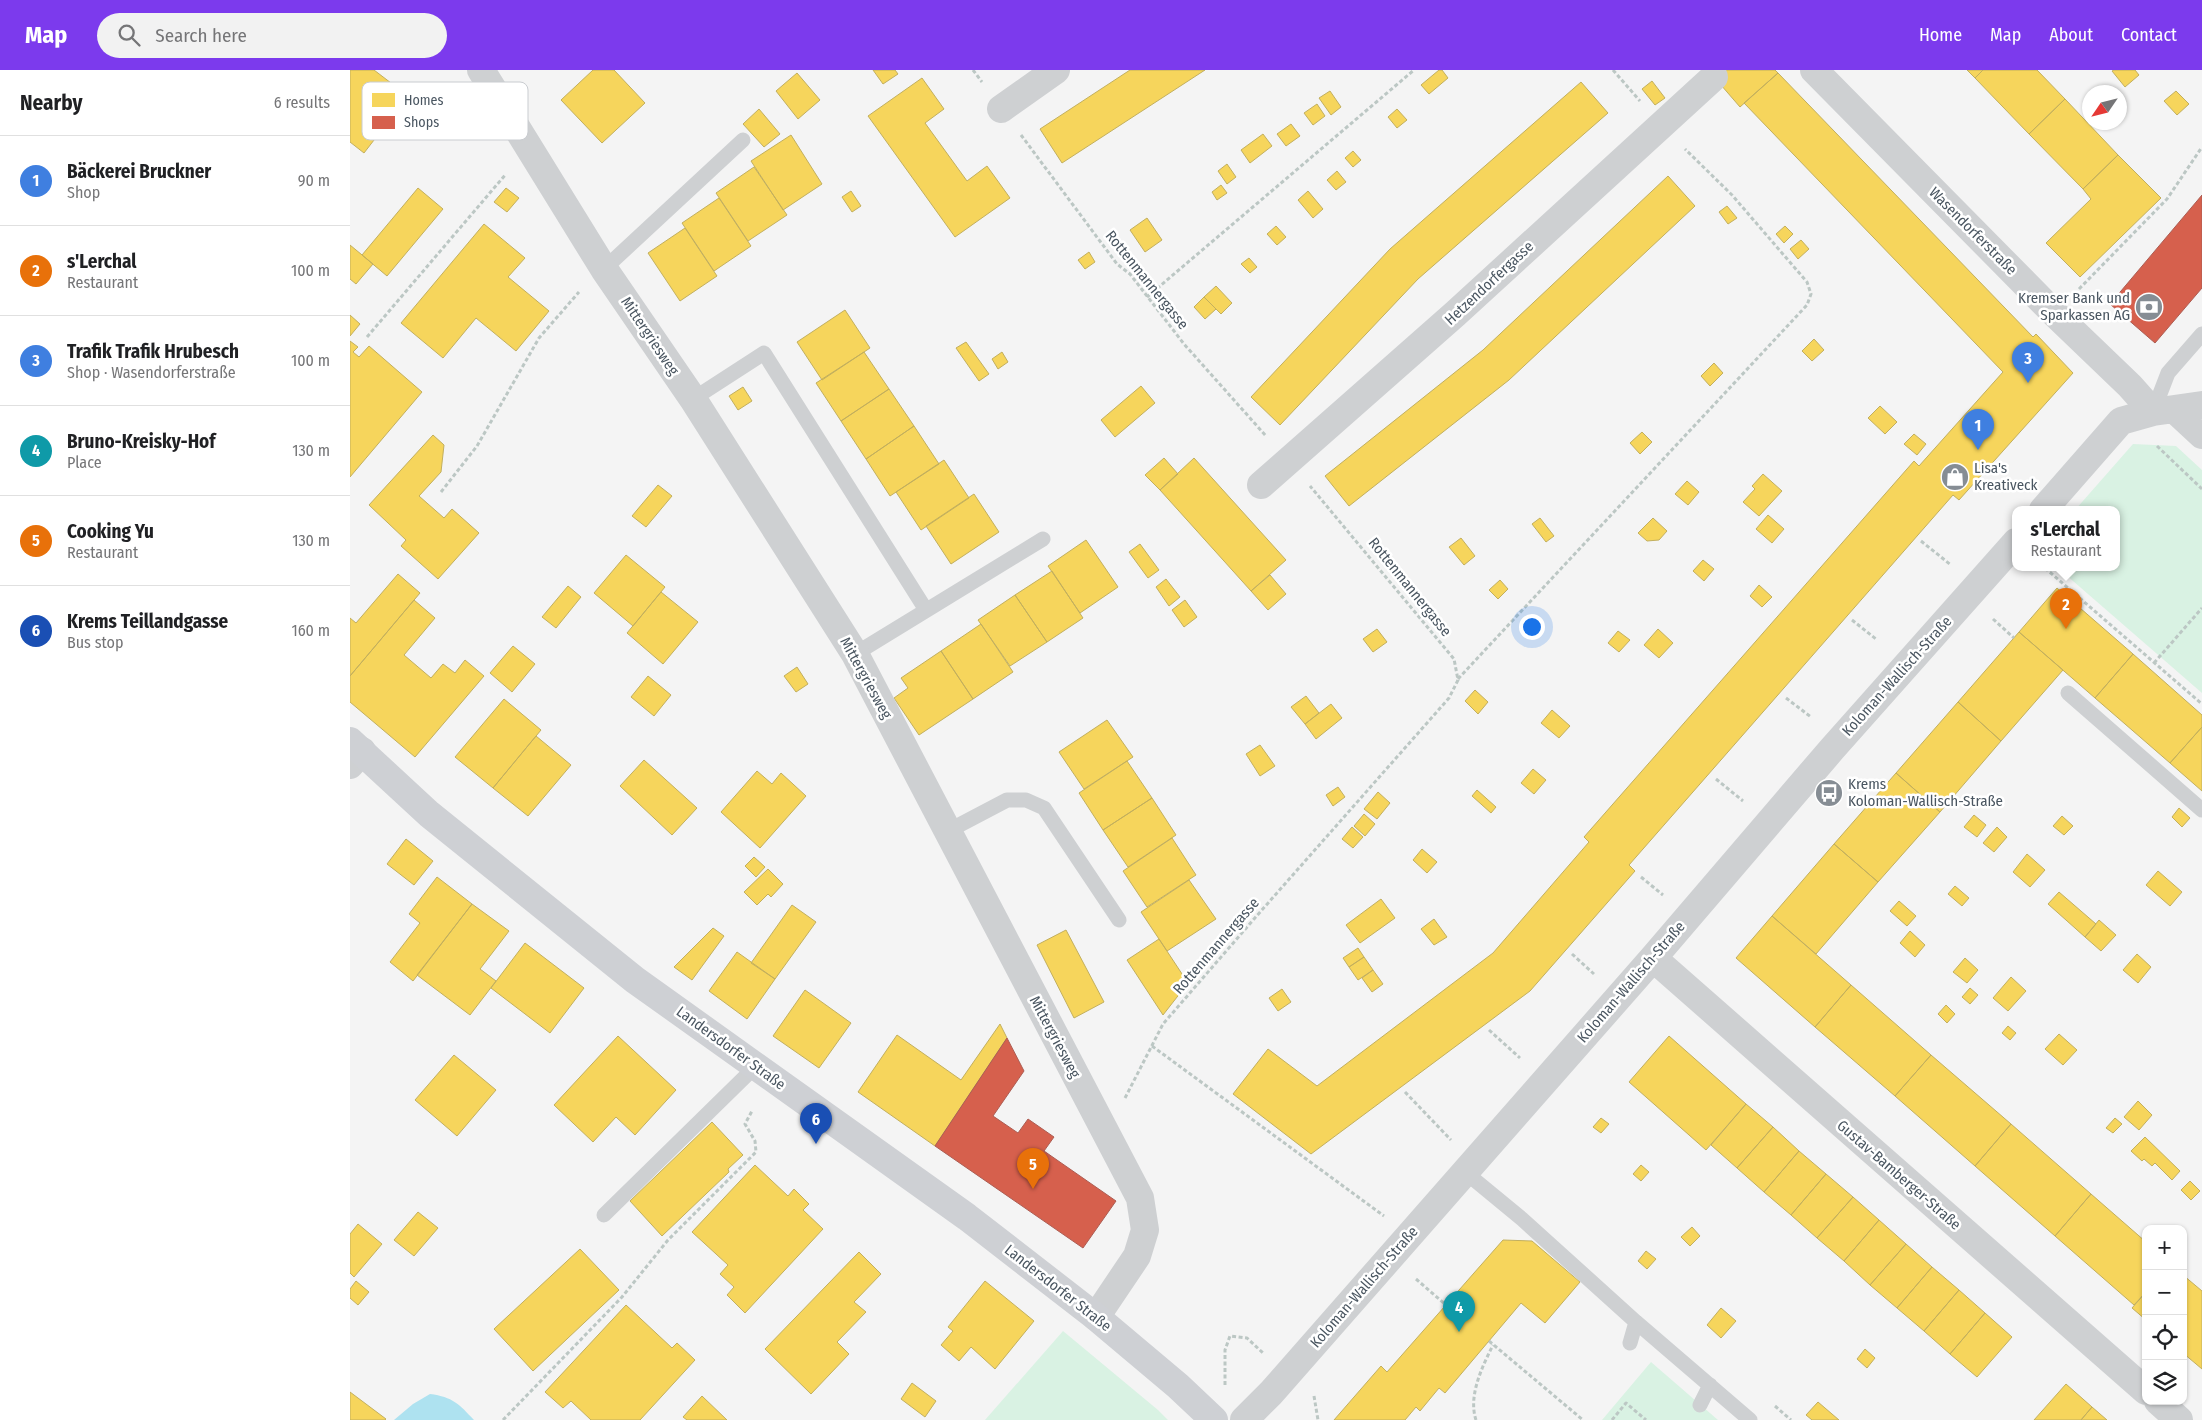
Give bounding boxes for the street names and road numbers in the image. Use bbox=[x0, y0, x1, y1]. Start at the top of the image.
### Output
street label: Wasendorferstraße bbox=[1925, 183, 2021, 279]
street label: Rottenmannergasse bbox=[1102, 227, 1192, 333]
street label: Hetzendorfergasse bbox=[1441, 237, 1537, 329]
street label: Mittergriesweg bbox=[617, 293, 683, 379]
street label: Rottenmannergasse bbox=[1365, 534, 1455, 640]
street label: Koloman-Wallisch-Straße bbox=[1838, 612, 1956, 740]
street label: Mittergriesweg bbox=[836, 634, 896, 722]
street label: Rottenmannergasse bbox=[1169, 894, 1263, 998]
street label: Koloman-Wallisch-Straße bbox=[1573, 918, 1689, 1046]
street label: Mittergriesweg bbox=[1026, 993, 1084, 1081]
street label: Landersdorfer Straße bbox=[673, 1002, 789, 1094]
street label: Gustav-Bamberger-Straße bbox=[1833, 1116, 1965, 1234]
street label: Koloman-Wallisch-Straße bbox=[1306, 1223, 1422, 1351]
street label: Landersdorfer Straße bbox=[1001, 1241, 1115, 1335]

